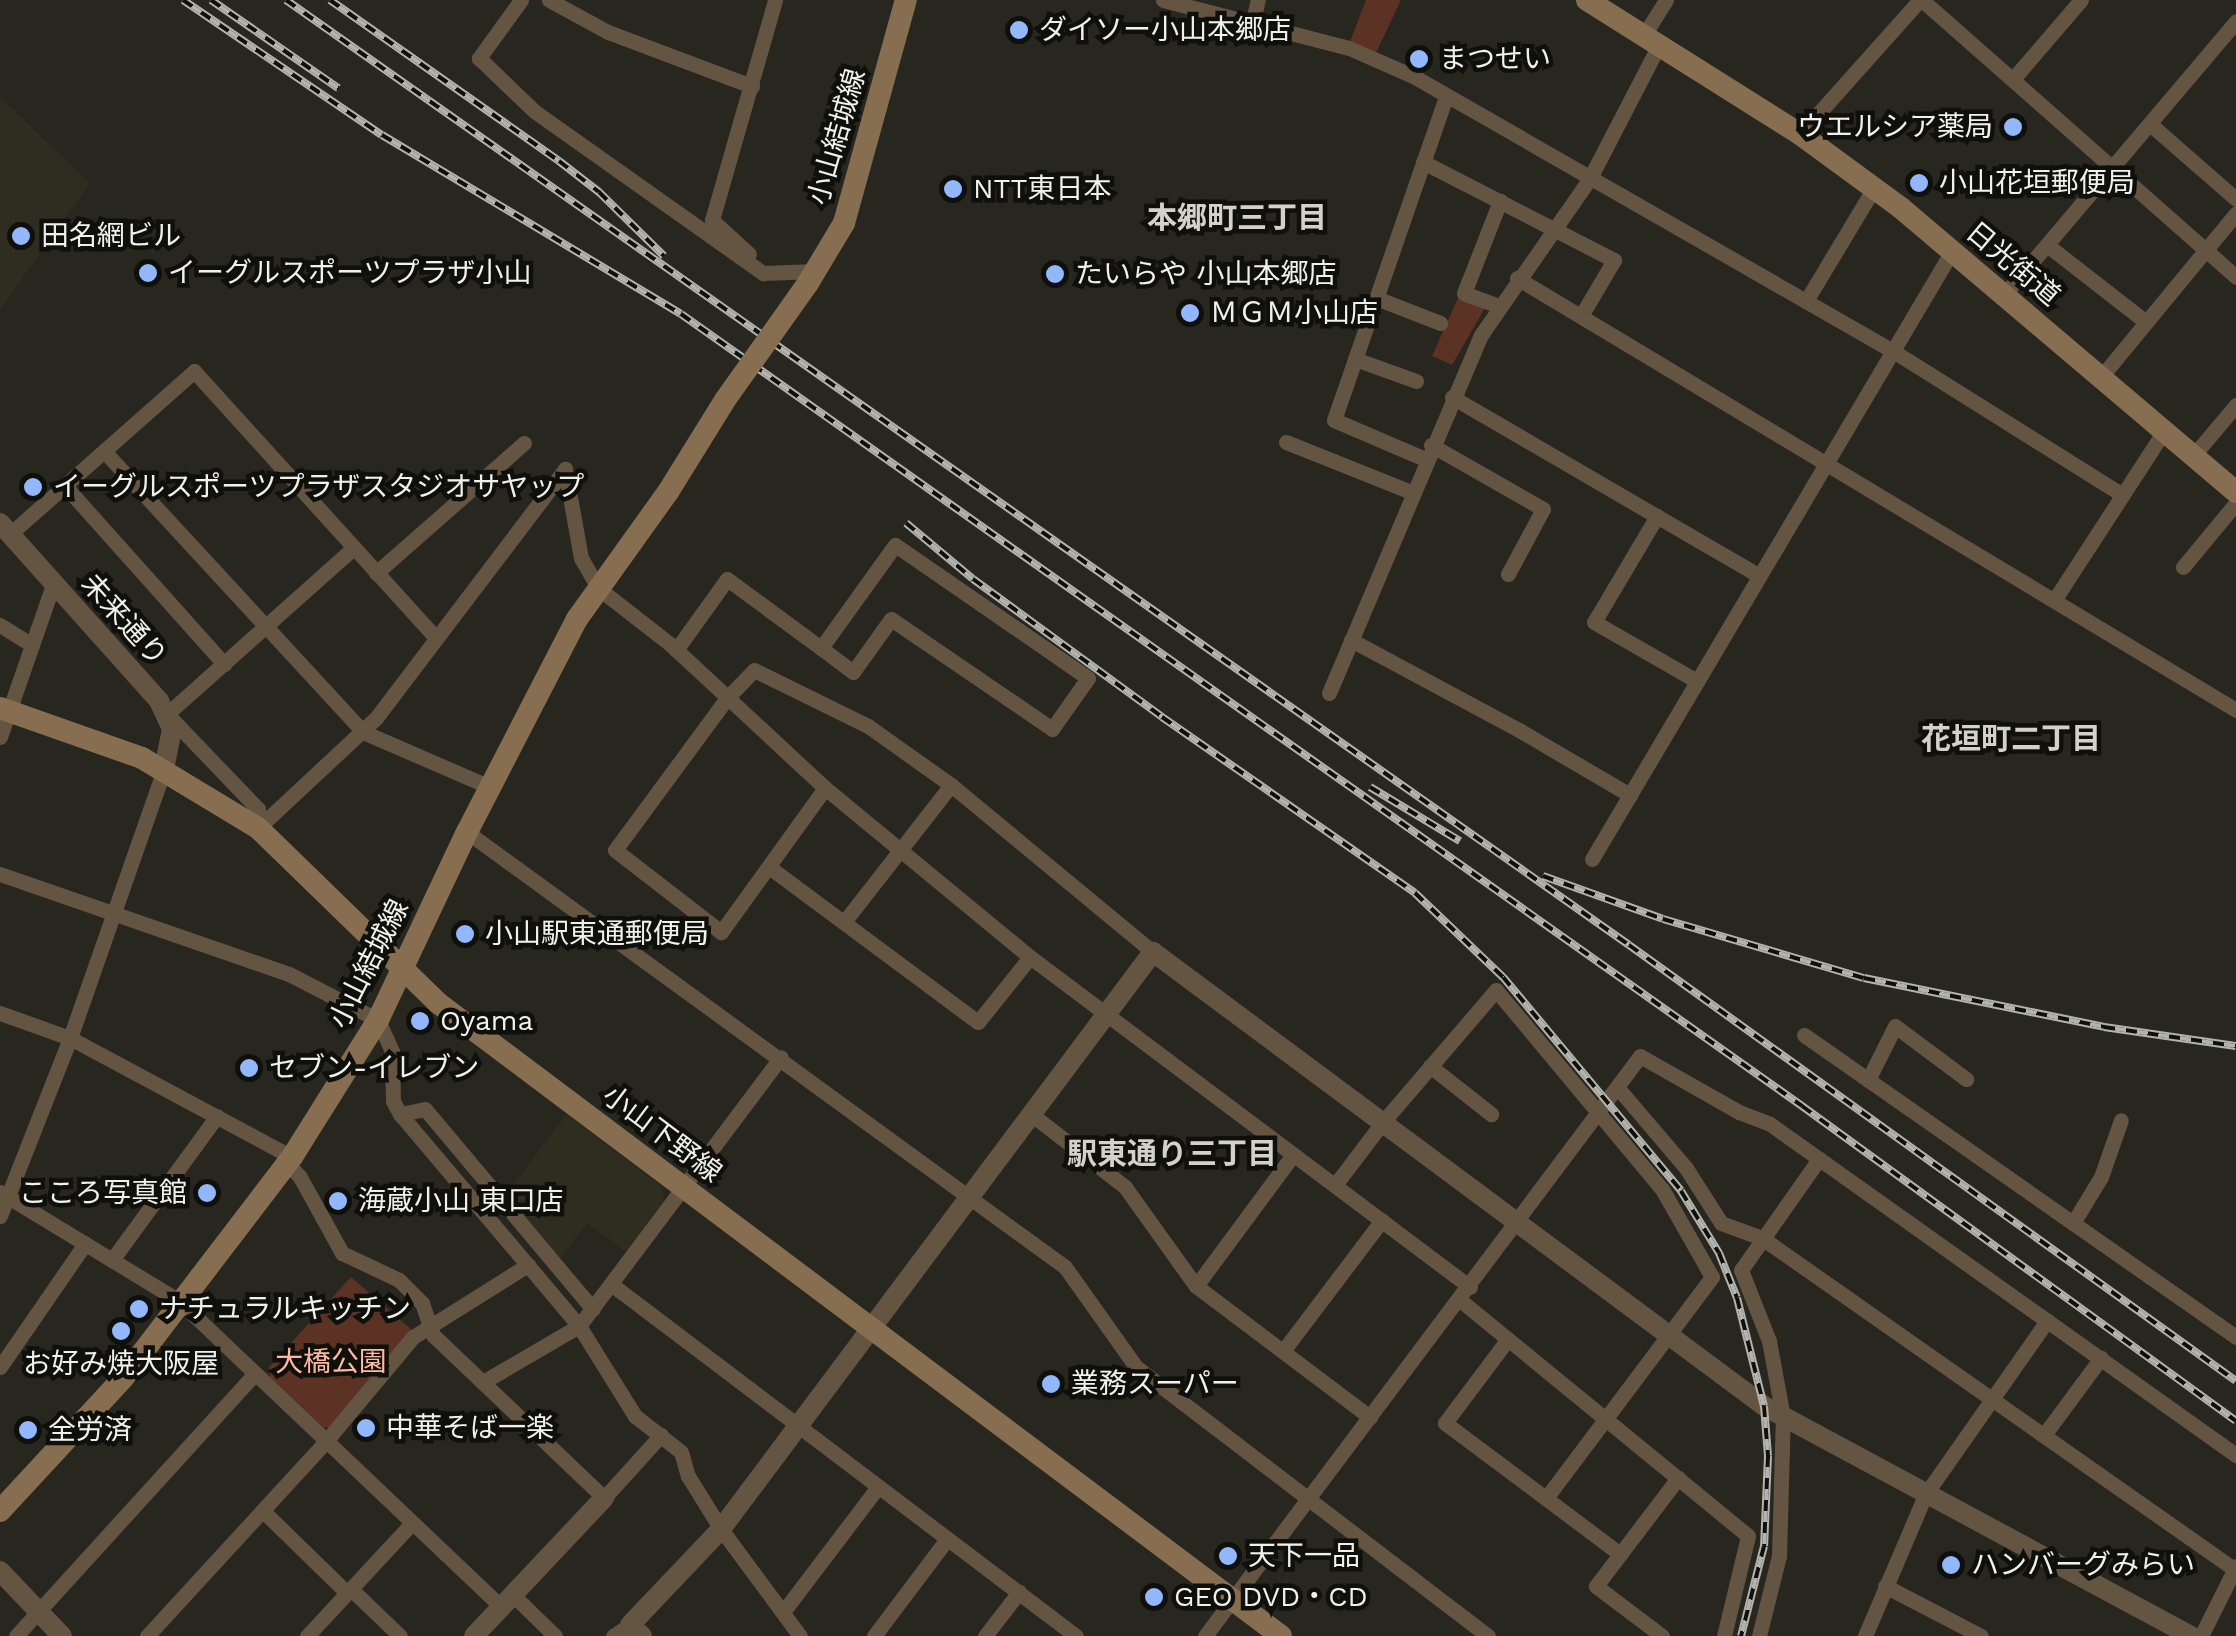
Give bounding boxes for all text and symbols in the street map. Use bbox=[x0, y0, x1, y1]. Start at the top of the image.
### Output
place label: ダイソー小山本郷店 bbox=[1039, 13, 1291, 47]
marker: ダイソー小山本郷店 bbox=[1008, 19, 1030, 41]
place label: まつせい bbox=[1439, 42, 1551, 76]
marker: まつせい bbox=[1408, 48, 1430, 70]
street label: 小山結城線 bbox=[802, 65, 872, 209]
place label: ウエルシア薬局 bbox=[1797, 110, 1993, 144]
marker: ウエルシア薬局 bbox=[2002, 116, 2024, 138]
place label: 小山花垣郵便局 bbox=[1939, 166, 2135, 200]
place label: NTT東日本 bbox=[973, 172, 1111, 206]
marker: 小山花垣郵便局 bbox=[1908, 172, 1930, 194]
marker: NTT東日本 bbox=[942, 178, 964, 200]
district label: 本郷町三丁目 bbox=[1147, 200, 1327, 236]
street label: 日光街道 bbox=[1959, 215, 2067, 313]
place label: 田名網ビル bbox=[41, 219, 181, 253]
marker: 田名網ビル bbox=[10, 225, 32, 247]
place label: イーグルスポーツプラザ小山 bbox=[168, 256, 532, 290]
place label: たいらや 小山本郷店 bbox=[1075, 257, 1337, 291]
marker: イーグルスポーツプラザ小山 bbox=[137, 262, 159, 284]
marker: たいらや 小山本郷店 bbox=[1044, 263, 1066, 285]
place label: ＭＧＭ小山店 bbox=[1210, 296, 1378, 330]
marker: ＭＧＭ小山店 bbox=[1179, 302, 1201, 324]
place label: イーグルスポーツプラザスタジオサヤップ bbox=[53, 470, 585, 504]
marker: イーグルスポーツプラザスタジオサヤップ bbox=[22, 476, 44, 498]
street label: 未来通り bbox=[74, 567, 174, 673]
district label: 花垣町二丁目 bbox=[1921, 721, 2101, 757]
street label: 小山結城線 bbox=[322, 894, 416, 1034]
place label: 小山駅東通郵便局 bbox=[485, 917, 709, 951]
marker: 小山駅東通郵便局 bbox=[454, 923, 476, 945]
place label: Oyama bbox=[440, 1004, 533, 1038]
marker: Oyama bbox=[409, 1010, 431, 1032]
place label: セブン-イレブン bbox=[269, 1051, 479, 1085]
marker: セブン-イレブン bbox=[238, 1057, 260, 1079]
street label: 小山下野線 bbox=[596, 1078, 728, 1190]
district label: 駅東通り三丁目 bbox=[1067, 1136, 1277, 1172]
place label: こころ写真館 bbox=[19, 1176, 187, 1210]
marker: こころ写真館 bbox=[196, 1182, 218, 1204]
place label: 海蔵小山 東口店 bbox=[358, 1184, 564, 1218]
marker: 海蔵小山 東口店 bbox=[327, 1190, 349, 1212]
place label: ナチュラルキッチン bbox=[159, 1292, 411, 1326]
marker: ナチュラルキッチン bbox=[128, 1298, 150, 1320]
marker: お好み焼大阪屋 bbox=[110, 1320, 132, 1342]
park label: 大橋公園 bbox=[275, 1345, 387, 1379]
place label: お好み焼大阪屋 bbox=[23, 1347, 219, 1381]
place label: 業務スーパー bbox=[1071, 1367, 1239, 1401]
marker: 業務スーパー bbox=[1040, 1373, 1062, 1395]
place label: 中華そば一楽 bbox=[386, 1411, 554, 1445]
place label: 全労済 bbox=[48, 1413, 132, 1447]
marker: 中華そば一楽 bbox=[355, 1417, 377, 1439]
marker: 全労済 bbox=[17, 1419, 39, 1441]
place label: 天下一品 bbox=[1248, 1539, 1360, 1573]
marker: 天下一品 bbox=[1217, 1545, 1239, 1567]
place label: ハンバーグみらい bbox=[1971, 1548, 2195, 1582]
marker: ハンバーグみらい bbox=[1940, 1554, 1962, 1576]
place label: GEO DVD・CD bbox=[1174, 1580, 1368, 1614]
marker: GEO DVD・CD bbox=[1143, 1586, 1165, 1608]

